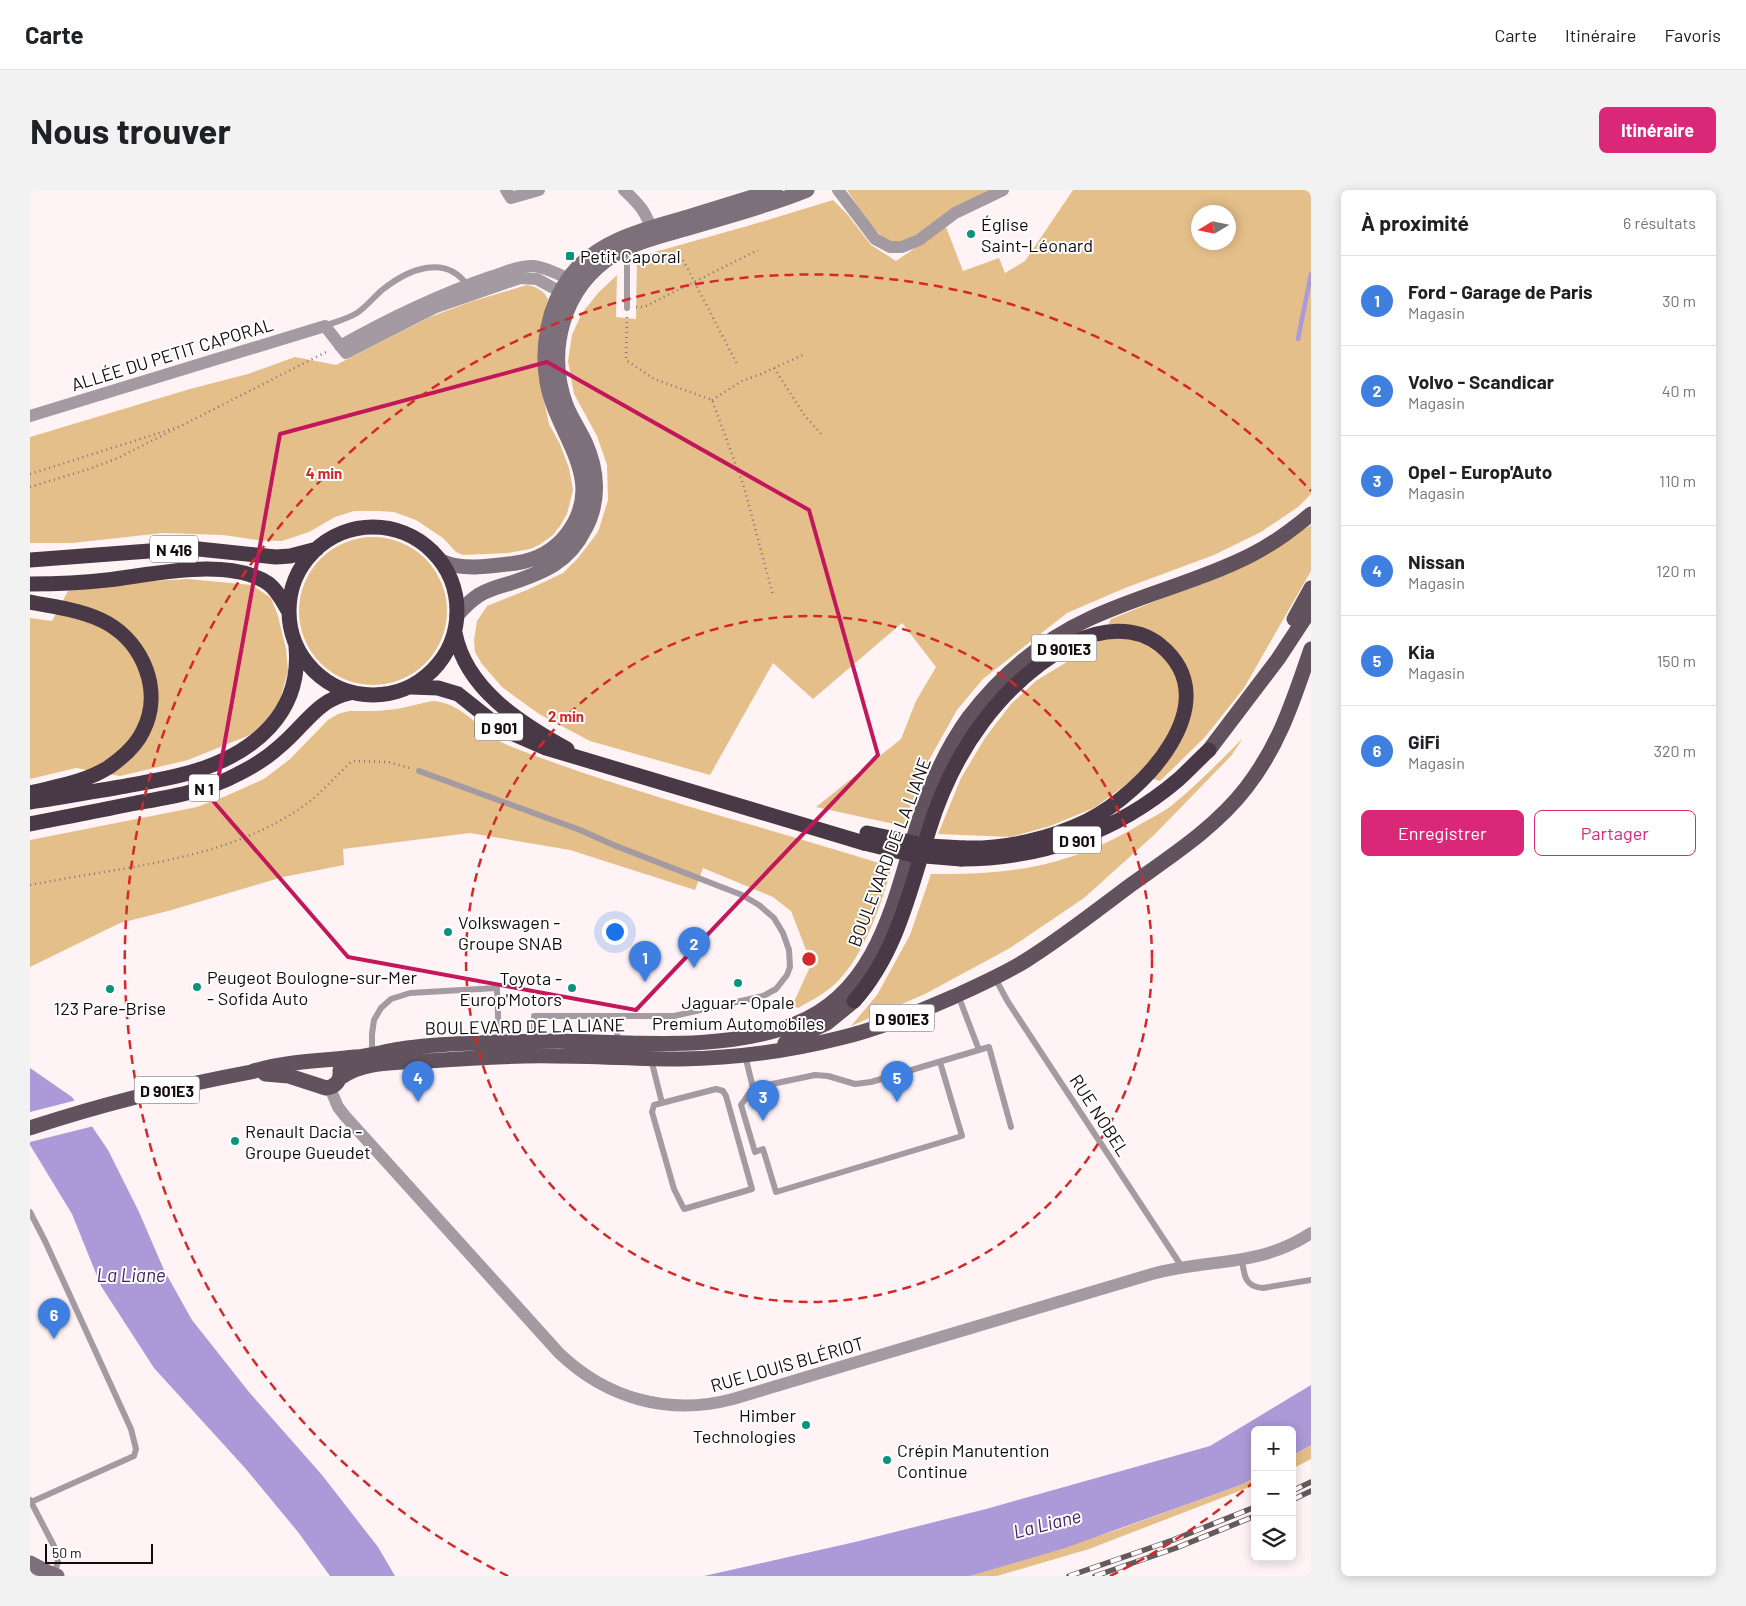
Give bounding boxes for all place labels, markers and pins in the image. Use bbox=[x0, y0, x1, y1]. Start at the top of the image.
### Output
place label: Église Saint-Léonard bbox=[981, 213, 1093, 256]
marker: Église Saint-Léonard bbox=[965, 228, 977, 240]
place label: Petit Caporal bbox=[580, 245, 681, 267]
marker: Petit Caporal bbox=[564, 250, 576, 262]
place label: Volkswagen - Groupe SNAB bbox=[458, 911, 563, 954]
marker: Volkswagen - Groupe SNAB bbox=[442, 926, 454, 938]
pin: 2 bbox=[678, 927, 710, 968]
pin: 1 bbox=[629, 941, 661, 982]
centre of rings bbox=[800, 950, 818, 968]
place label: Peugeot Boulogne-sur-Mer - Sofida Auto bbox=[207, 966, 418, 1009]
place label: Toyota - Europ'Motors bbox=[460, 967, 562, 1010]
marker: Jaguar - Opale Premium Automobiles bbox=[732, 977, 744, 989]
marker: Peugeot Boulogne-sur-Mer - Sofida Auto bbox=[191, 981, 203, 993]
marker: Toyota - Europ'Motors bbox=[566, 982, 578, 994]
marker: 123 Pare-Brise bbox=[104, 983, 116, 995]
place label: Jaguar - Opale Premium Automobiles bbox=[652, 991, 824, 1034]
place label: 123 Pare-Brise bbox=[54, 997, 166, 1019]
pin: 4 bbox=[402, 1061, 434, 1102]
pin: 5 bbox=[881, 1061, 913, 1102]
pin: 3 bbox=[747, 1080, 779, 1121]
place label: Renault Dacia - Groupe Gueudet bbox=[245, 1120, 371, 1163]
marker: Renault Dacia - Groupe Gueudet bbox=[229, 1135, 241, 1147]
pin: 6 bbox=[38, 1298, 70, 1339]
place label: Himber Technologies bbox=[693, 1404, 796, 1447]
marker: Himber Technologies bbox=[800, 1419, 812, 1431]
place label: Crépin Manutention Continue bbox=[897, 1439, 1049, 1482]
marker: Crépin Manutention Continue bbox=[881, 1454, 893, 1466]

